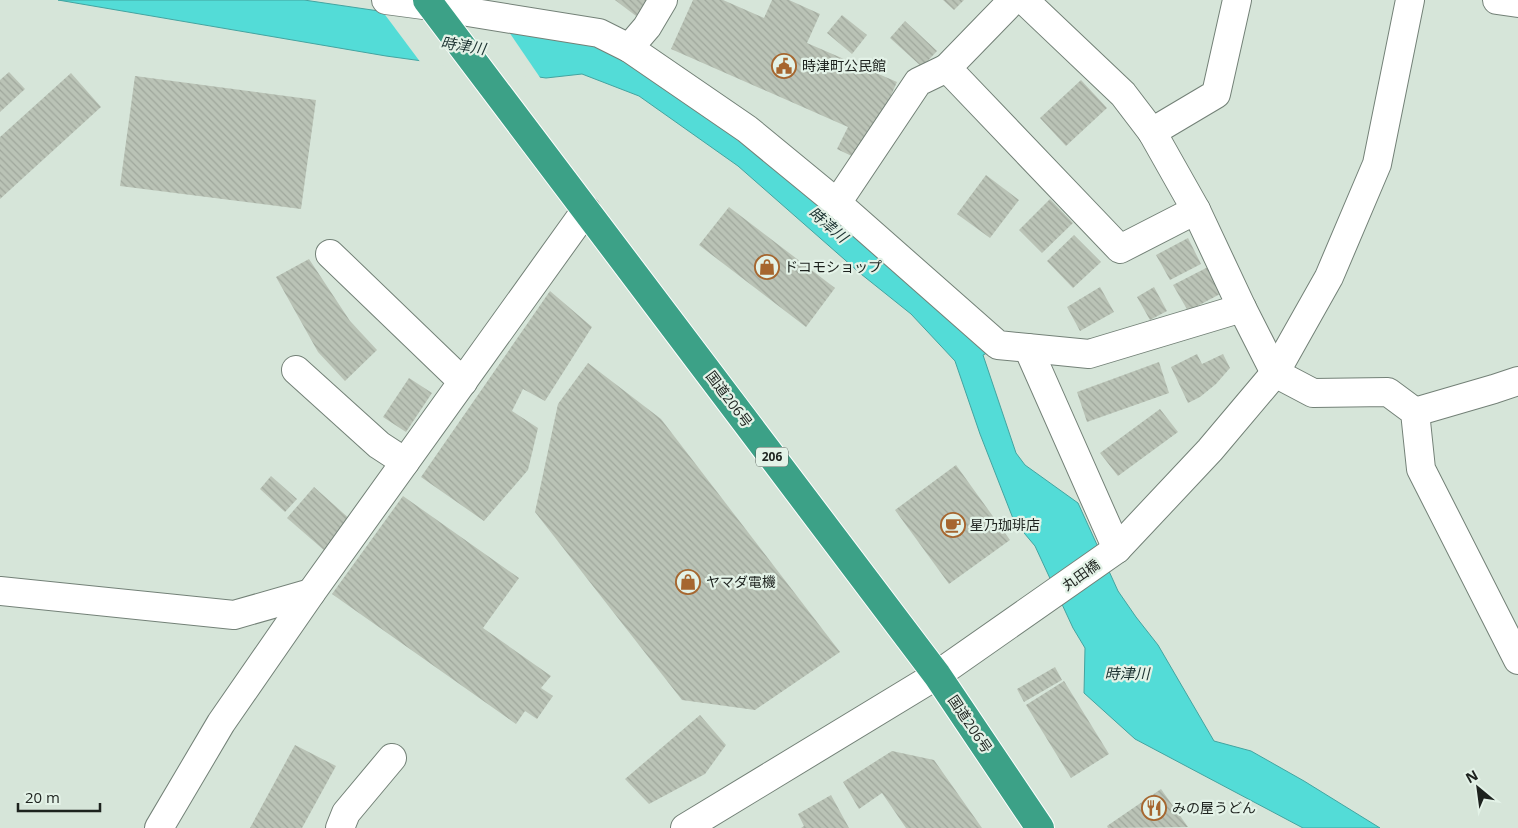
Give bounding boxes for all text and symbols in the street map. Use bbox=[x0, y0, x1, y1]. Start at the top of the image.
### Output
water label: 時津川 bbox=[439, 32, 489, 59]
public building icon: 時津町公民館 bbox=[771, 53, 797, 79]
place label: 時津町公民館 bbox=[802, 56, 886, 75]
water label: 時津川 bbox=[805, 202, 854, 248]
shop icon: ドコモショップ bbox=[754, 254, 780, 280]
place label: ドコモショップ bbox=[784, 257, 882, 276]
street label: 国道206号 bbox=[702, 367, 757, 431]
road number: 206 bbox=[756, 448, 788, 467]
cafe icon: 星乃珈琲店 bbox=[940, 512, 966, 538]
place label: 星乃珈琲店 bbox=[970, 515, 1040, 534]
street label: 丸田橋 bbox=[1058, 555, 1103, 594]
shop icon: ヤマダ電機 bbox=[675, 569, 701, 595]
place label: ヤマダ電機 bbox=[706, 572, 776, 591]
water label: 時津川 bbox=[1104, 663, 1151, 683]
street label: 国道206号 bbox=[944, 691, 997, 756]
north arrow bbox=[1453, 763, 1503, 813]
text: N bbox=[1462, 765, 1481, 787]
scale bar bbox=[18, 780, 100, 812]
text: 20 m bbox=[25, 787, 60, 807]
restaurant icon: みの屋うどん bbox=[1141, 795, 1167, 821]
place label: みの屋うどん bbox=[1172, 798, 1256, 817]

